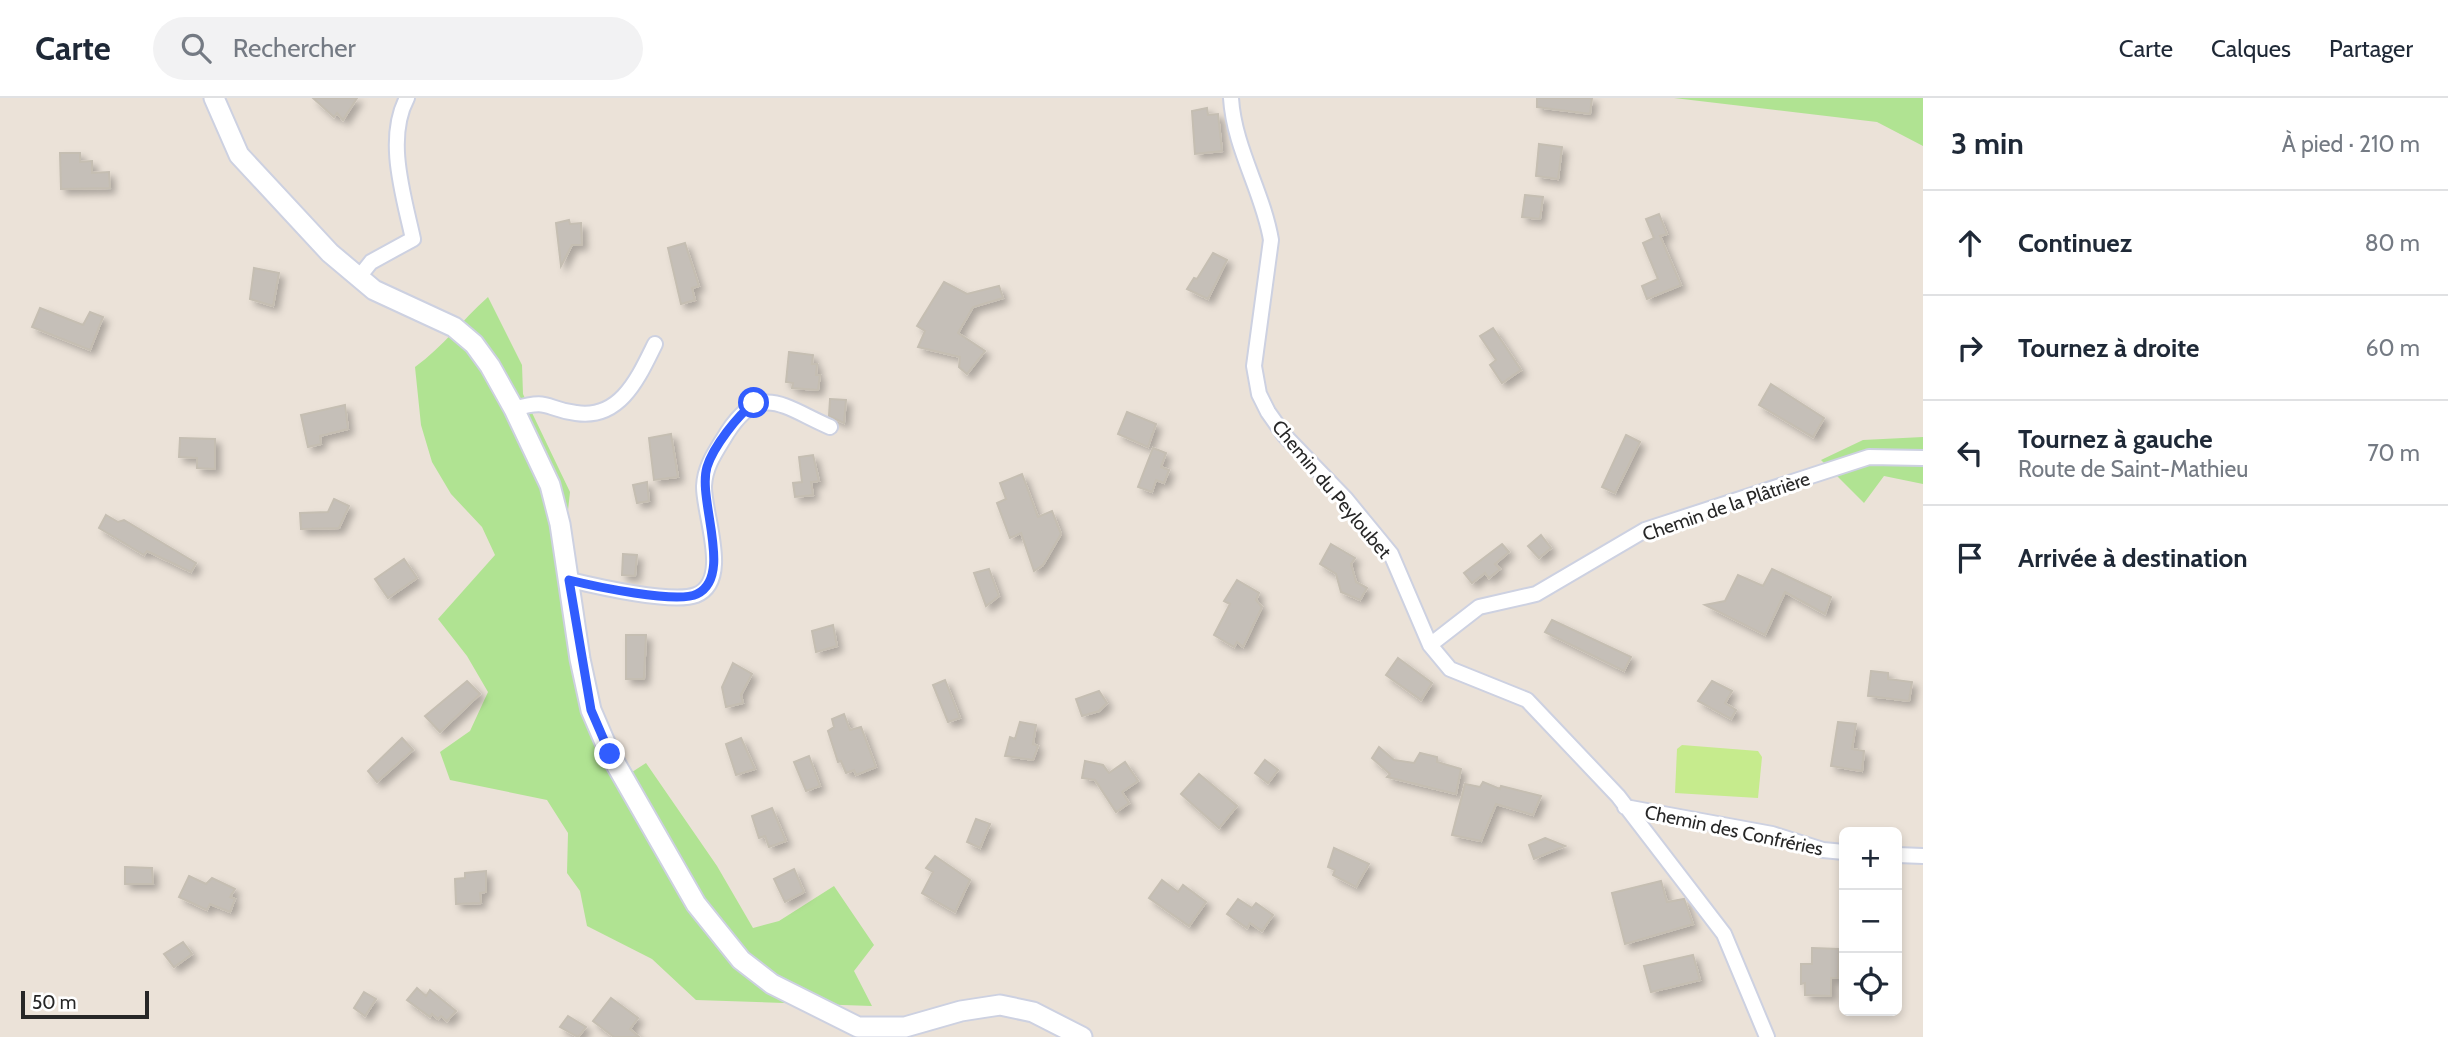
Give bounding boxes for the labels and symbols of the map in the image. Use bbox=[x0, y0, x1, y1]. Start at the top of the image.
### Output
route start bbox=[738, 387, 769, 418]
street label: Chemin du Peyloubet bbox=[1267, 416, 1397, 564]
street label: Chemin de la Plâtrière bbox=[1639, 467, 1813, 546]
route end bbox=[594, 738, 625, 769]
street label: Chemin des Confréries bbox=[1643, 800, 1825, 861]
scale bar bbox=[21, 988, 149, 1020]

